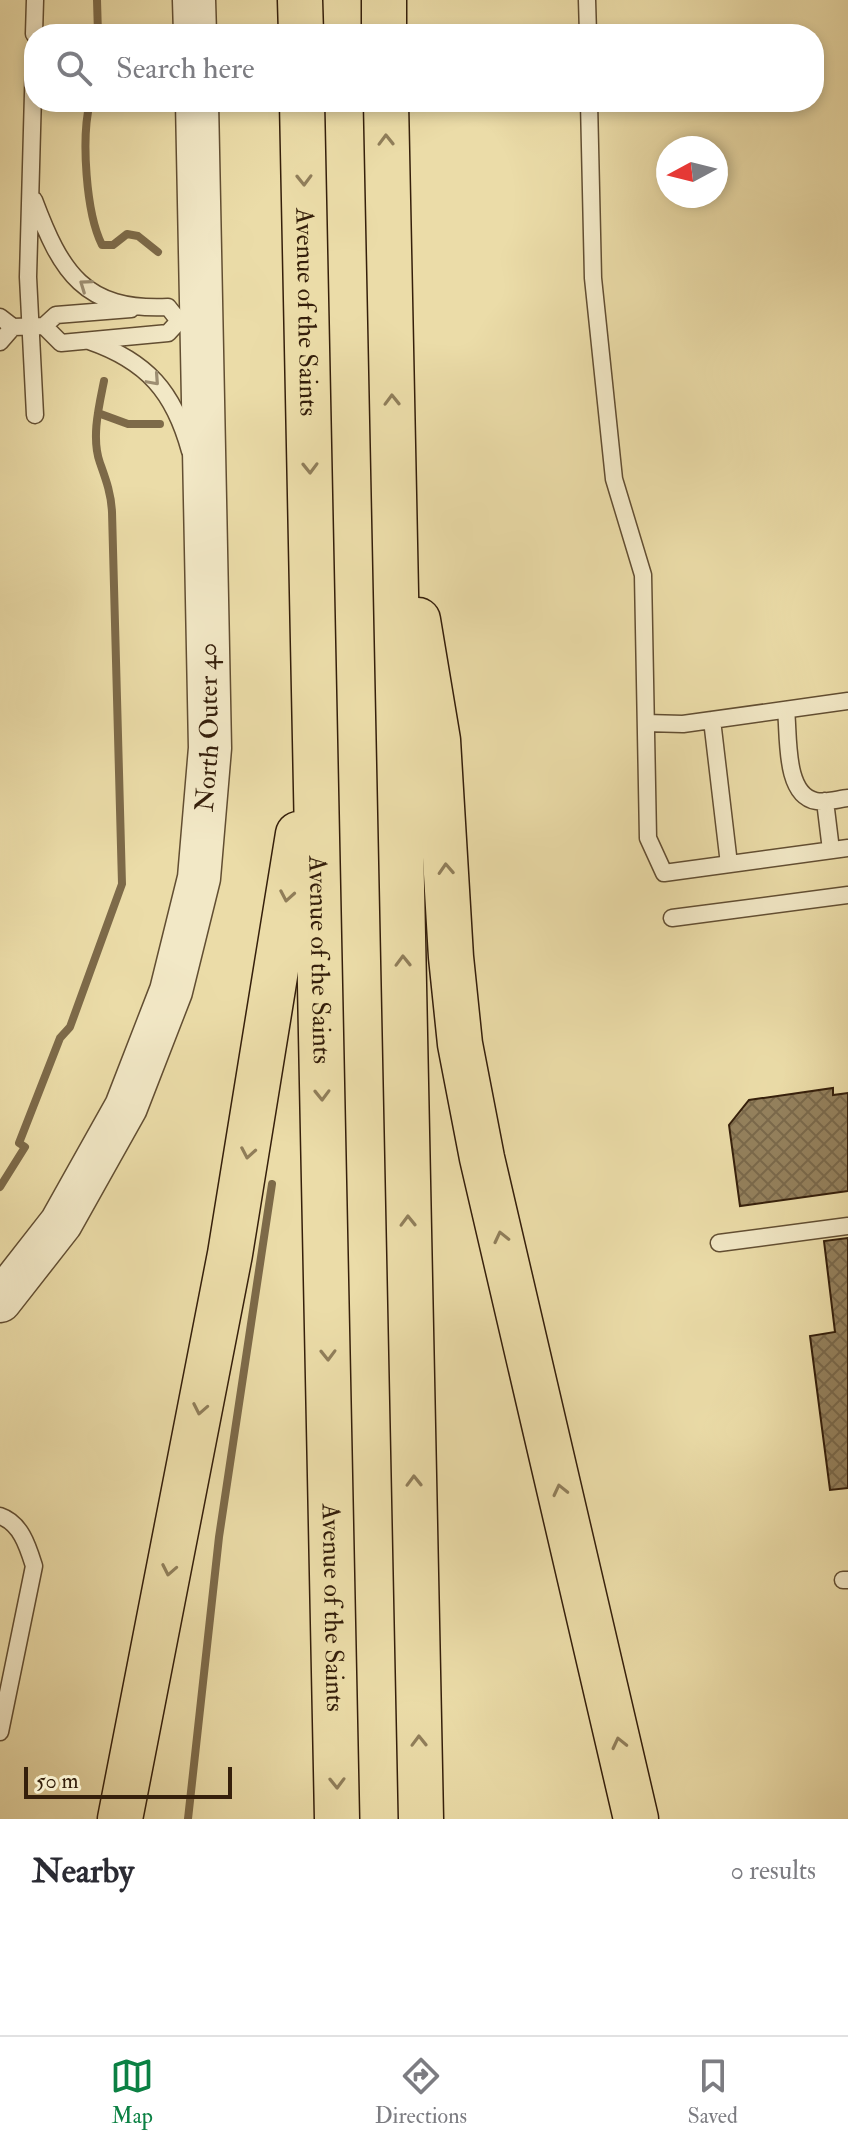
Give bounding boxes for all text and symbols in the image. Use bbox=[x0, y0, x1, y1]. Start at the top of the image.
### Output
search box bbox=[24, 24, 824, 112]
icon: search bbox=[52, 46, 96, 90]
text: Search here bbox=[116, 50, 255, 87]
one-way arrow bbox=[378, 133, 395, 146]
north arrow bbox=[656, 136, 728, 208]
one-way arrow bbox=[295, 174, 312, 187]
street label: Avenue of the Saints bbox=[288, 206, 324, 417]
one-way arrow bbox=[79, 280, 94, 295]
one-way arrow bbox=[144, 371, 159, 386]
one-way arrow bbox=[383, 393, 401, 406]
one-way arrow bbox=[301, 462, 318, 475]
street label: North Outer 40 bbox=[189, 643, 226, 813]
street label: Avenue of the Saints bbox=[301, 854, 338, 1064]
one-way arrow bbox=[438, 862, 455, 875]
one-way arrow bbox=[279, 890, 296, 903]
one-way arrow bbox=[394, 954, 412, 967]
one-way arrow bbox=[314, 1089, 331, 1102]
one-way arrow bbox=[241, 1147, 258, 1160]
one-way arrow bbox=[399, 1214, 417, 1227]
one-way arrow bbox=[493, 1230, 510, 1244]
one-way arrow bbox=[319, 1349, 336, 1362]
one-way arrow bbox=[193, 1402, 210, 1416]
one-way arrow bbox=[405, 1474, 422, 1487]
one-way arrow bbox=[552, 1483, 569, 1497]
street label: Avenue of the Saints bbox=[315, 1502, 351, 1712]
one-way arrow bbox=[161, 1563, 178, 1577]
one-way arrow bbox=[410, 1734, 428, 1747]
one-way arrow bbox=[611, 1737, 628, 1750]
scale bar bbox=[24, 1763, 232, 1799]
text: 50 m bbox=[36, 1767, 78, 1795]
one-way arrow bbox=[328, 1777, 345, 1790]
text: Nearby bbox=[32, 1850, 134, 1893]
text: 0 results bbox=[731, 1855, 816, 1887]
tab: Map bbox=[110, 2054, 154, 2130]
tab: Directions bbox=[375, 2054, 467, 2130]
tab: Saved bbox=[688, 2054, 738, 2130]

